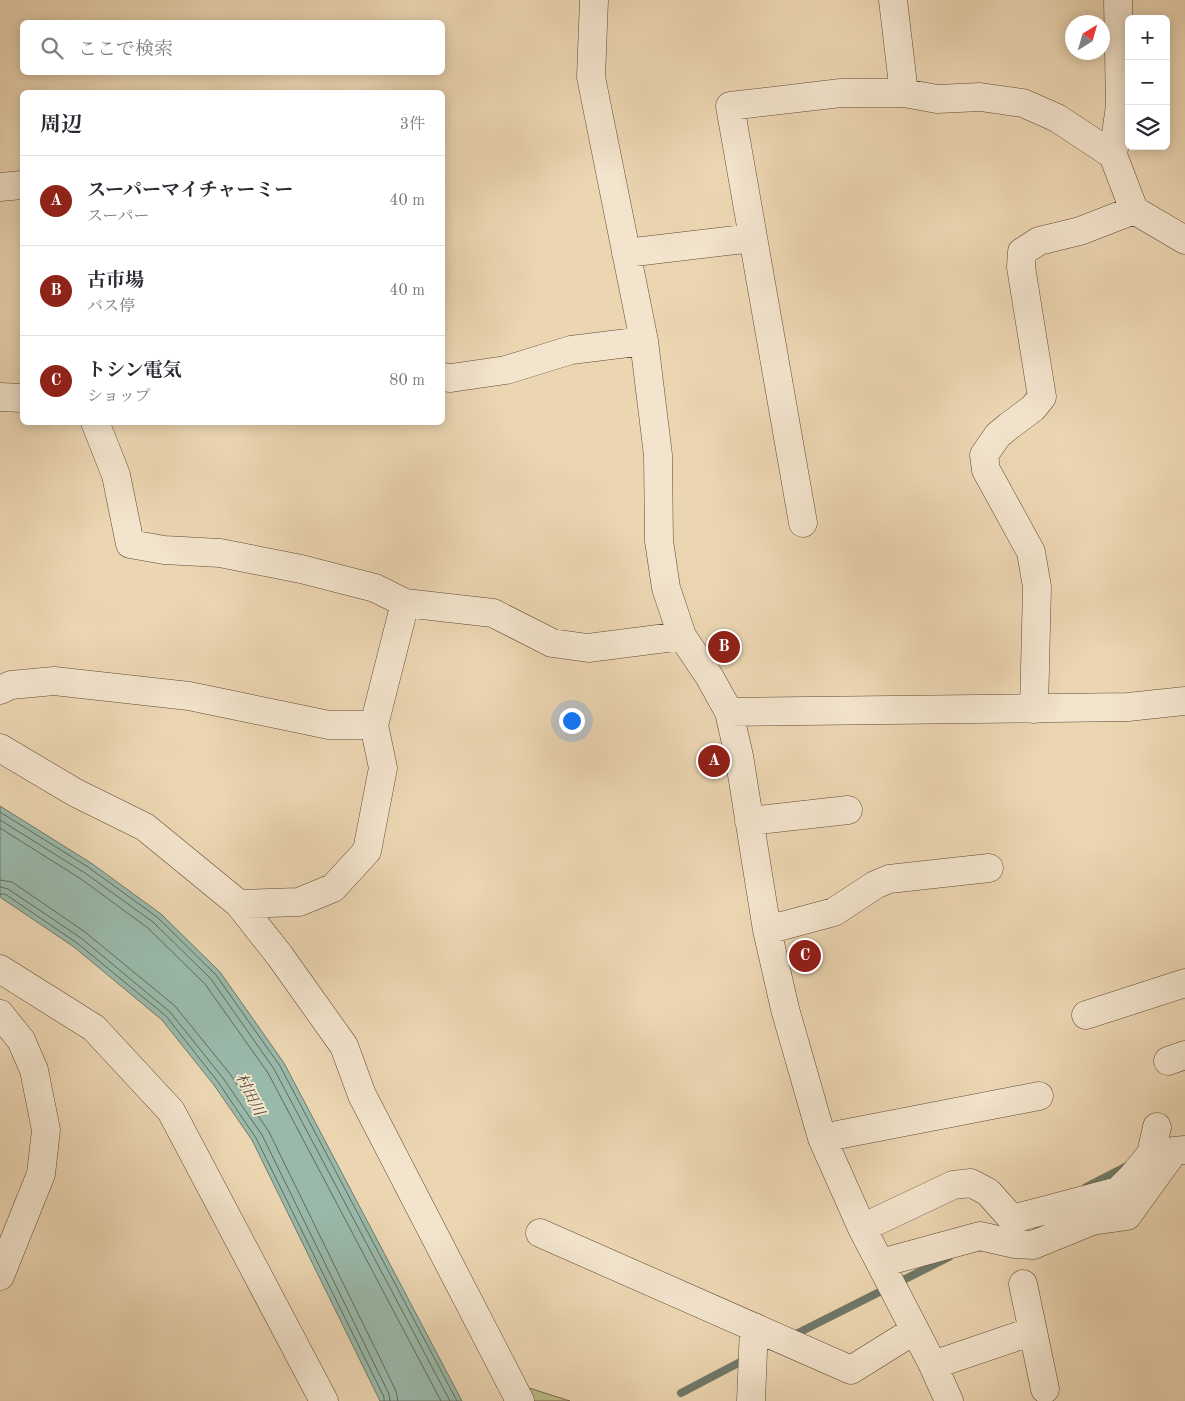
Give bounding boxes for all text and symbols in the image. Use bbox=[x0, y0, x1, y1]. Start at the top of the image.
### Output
north arrow bbox=[1065, 15, 1110, 60]
map controls bbox=[1125, 15, 1170, 150]
button: + bbox=[1125, 15, 1170, 60]
search box bbox=[20, 20, 445, 75]
icon: search bbox=[38, 34, 66, 62]
text: ここで検索 bbox=[78, 41, 173, 60]
button: − bbox=[1125, 60, 1170, 105]
button: layers bbox=[1125, 105, 1170, 150]
text: 周辺 bbox=[40, 115, 82, 136]
text: 3件 bbox=[400, 117, 425, 133]
text: スーパーマイチャーミー bbox=[87, 182, 293, 201]
text: A bbox=[50, 193, 62, 209]
text: 40 m bbox=[389, 193, 425, 209]
text: スーパー bbox=[87, 209, 149, 225]
text: 古市場 bbox=[87, 272, 144, 291]
text: B bbox=[50, 283, 62, 299]
text: 40 m bbox=[389, 283, 425, 299]
text: バス停 bbox=[87, 299, 135, 315]
text: トシン電気 bbox=[87, 362, 182, 381]
text: C bbox=[51, 373, 61, 389]
text: 80 m bbox=[389, 373, 425, 389]
text: ショップ bbox=[87, 389, 151, 405]
pin: B bbox=[708, 628, 740, 666]
your location bbox=[559, 708, 585, 734]
pin: A bbox=[698, 742, 730, 780]
pin: C bbox=[789, 937, 821, 975]
water label: 村田川 bbox=[232, 1071, 269, 1120]

